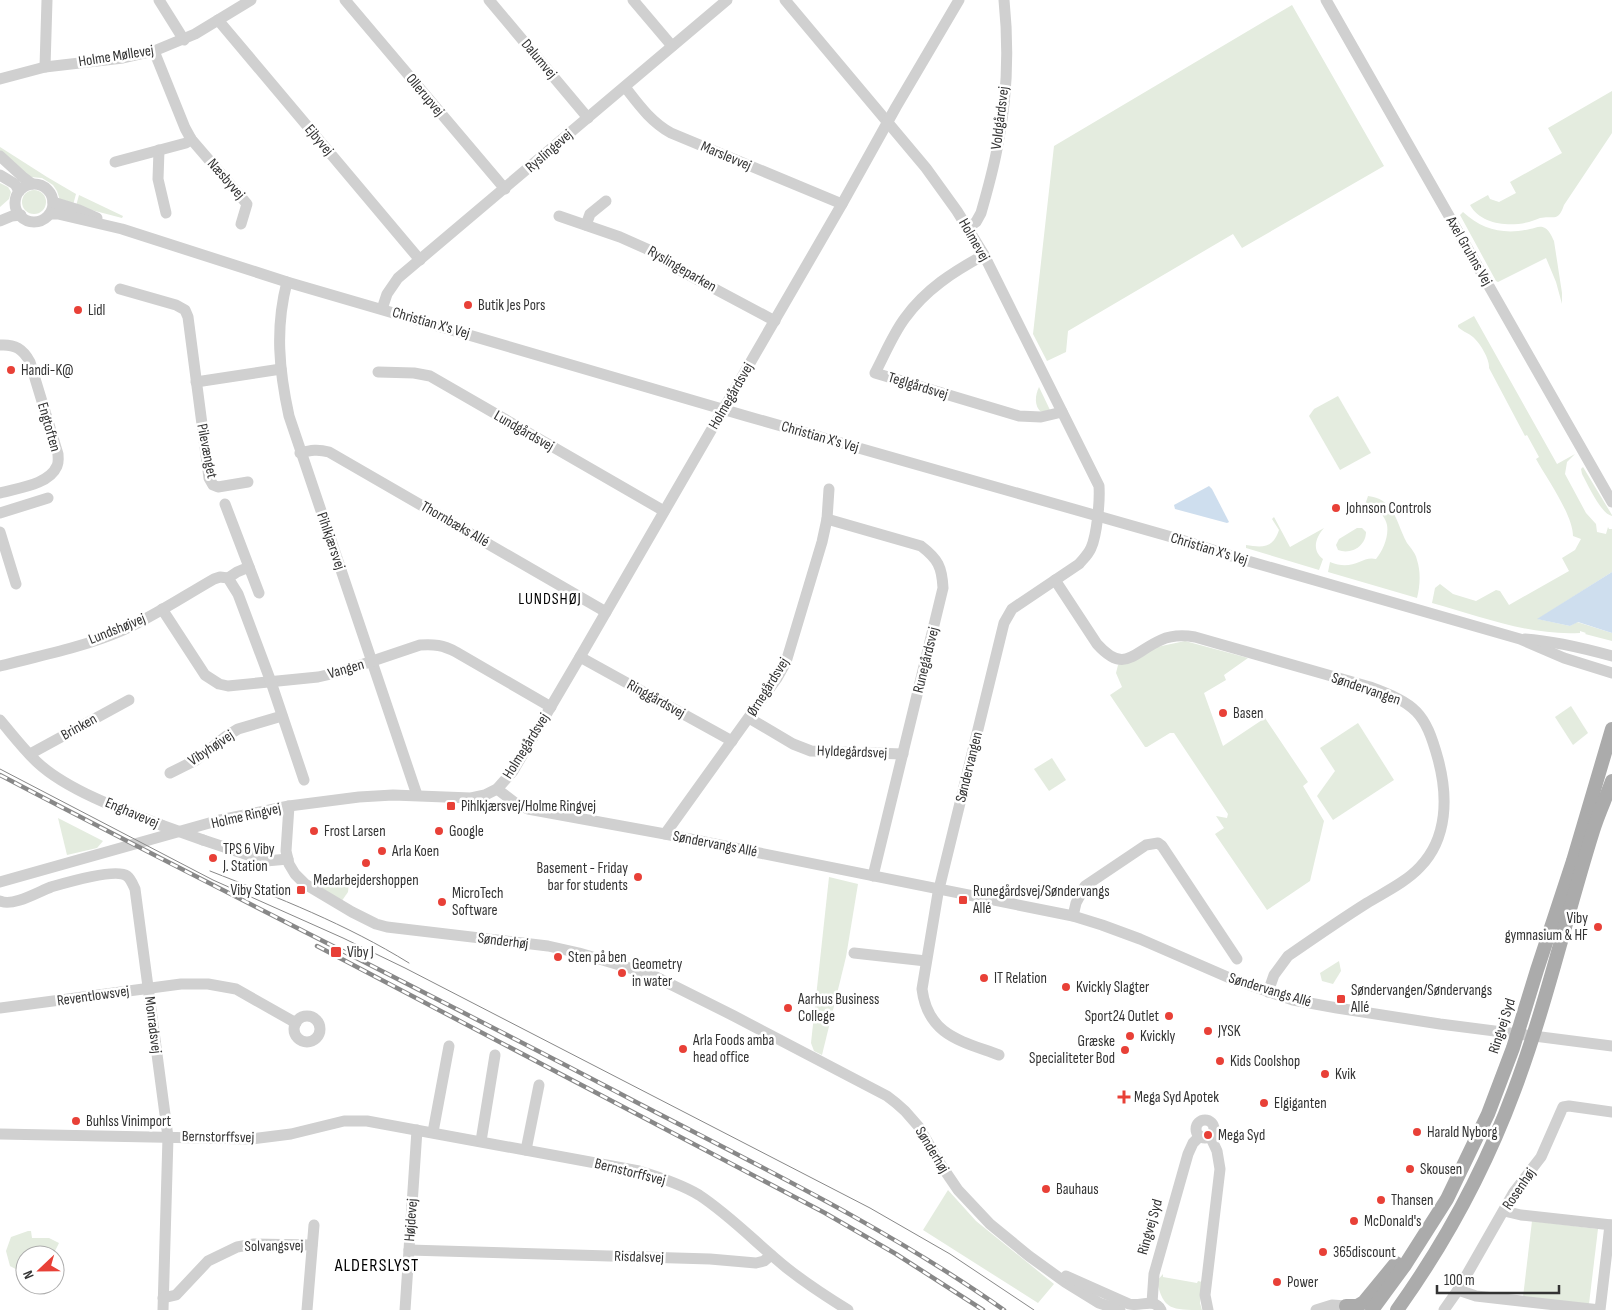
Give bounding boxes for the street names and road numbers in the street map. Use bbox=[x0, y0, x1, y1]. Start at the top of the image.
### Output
street label: Dalumvej bbox=[517, 35, 561, 83]
street label: Holme Møllevej bbox=[77, 41, 155, 71]
street label: Ollerupvej bbox=[402, 70, 449, 121]
street label: Voldgårdsvej bbox=[987, 85, 1013, 151]
street label: Ejbyvej bbox=[300, 120, 338, 160]
street label: Ryslingevej bbox=[521, 125, 577, 177]
street label: Marslevvej bbox=[698, 137, 754, 175]
street label: Næsbyvej bbox=[203, 155, 249, 204]
street label: Axel Gruhns Vej bbox=[1441, 212, 1497, 289]
street label: Holmevej bbox=[954, 215, 994, 265]
street label: Ryslingeparken bbox=[644, 242, 720, 296]
street label: Christian X's Vej bbox=[390, 303, 472, 343]
street label: Holmegårdsvej bbox=[704, 359, 758, 433]
street label: Teglgårdsvej bbox=[886, 368, 950, 404]
street label: Engtoften bbox=[33, 400, 65, 454]
street label: Lundgårdsvej bbox=[491, 406, 558, 456]
street label: Christian X's Vej bbox=[779, 417, 861, 457]
street label: Pilevænget bbox=[192, 422, 222, 480]
street label: Thornbæks Allé bbox=[417, 497, 493, 551]
street label: Pihlkjærsvej bbox=[312, 510, 350, 573]
street label: Christian X's Vej bbox=[1168, 528, 1250, 570]
street label: Lundshøjvej bbox=[86, 609, 148, 649]
street label: Runegårdsvej bbox=[909, 625, 943, 695]
street label: Ørnegårdsvej bbox=[743, 654, 794, 720]
street label: Vangen bbox=[326, 655, 366, 683]
street label: Søndervangen bbox=[1329, 668, 1403, 710]
street label: Ringgårdsvej bbox=[624, 675, 689, 723]
street label: Brinken bbox=[58, 709, 100, 745]
street label: Holmegårdsvej bbox=[498, 709, 554, 782]
street label: Vibyhøjvej bbox=[184, 726, 238, 770]
street label: Søndervangen bbox=[951, 730, 987, 804]
street label: Hyldegårdsvej bbox=[817, 741, 888, 763]
street label: Enghavevej bbox=[102, 793, 162, 833]
street label: Holme Ringvej bbox=[209, 799, 283, 833]
street label: Søndervangs Allé bbox=[671, 827, 759, 861]
street label: Sønderhøj bbox=[477, 928, 530, 954]
street label: Søndervangs Allé bbox=[1226, 968, 1314, 1012]
street label: Reventlowsvej bbox=[56, 981, 131, 1010]
street label: Monradsvej bbox=[140, 995, 166, 1055]
street label: Ringvej Syd bbox=[1484, 996, 1520, 1056]
street label: Sønderhøj bbox=[911, 1123, 953, 1177]
street label: Bernstorffsvej bbox=[182, 1127, 255, 1147]
street label: Bernstorffsvej bbox=[593, 1154, 668, 1190]
street label: Rosenhøj bbox=[1498, 1164, 1540, 1213]
street label: Ringvej Syd bbox=[1133, 1197, 1167, 1257]
street label: Højdevej bbox=[400, 1198, 422, 1242]
street label: Solvangsvej bbox=[244, 1236, 304, 1256]
street label: Risdalsvej bbox=[614, 1247, 664, 1267]

